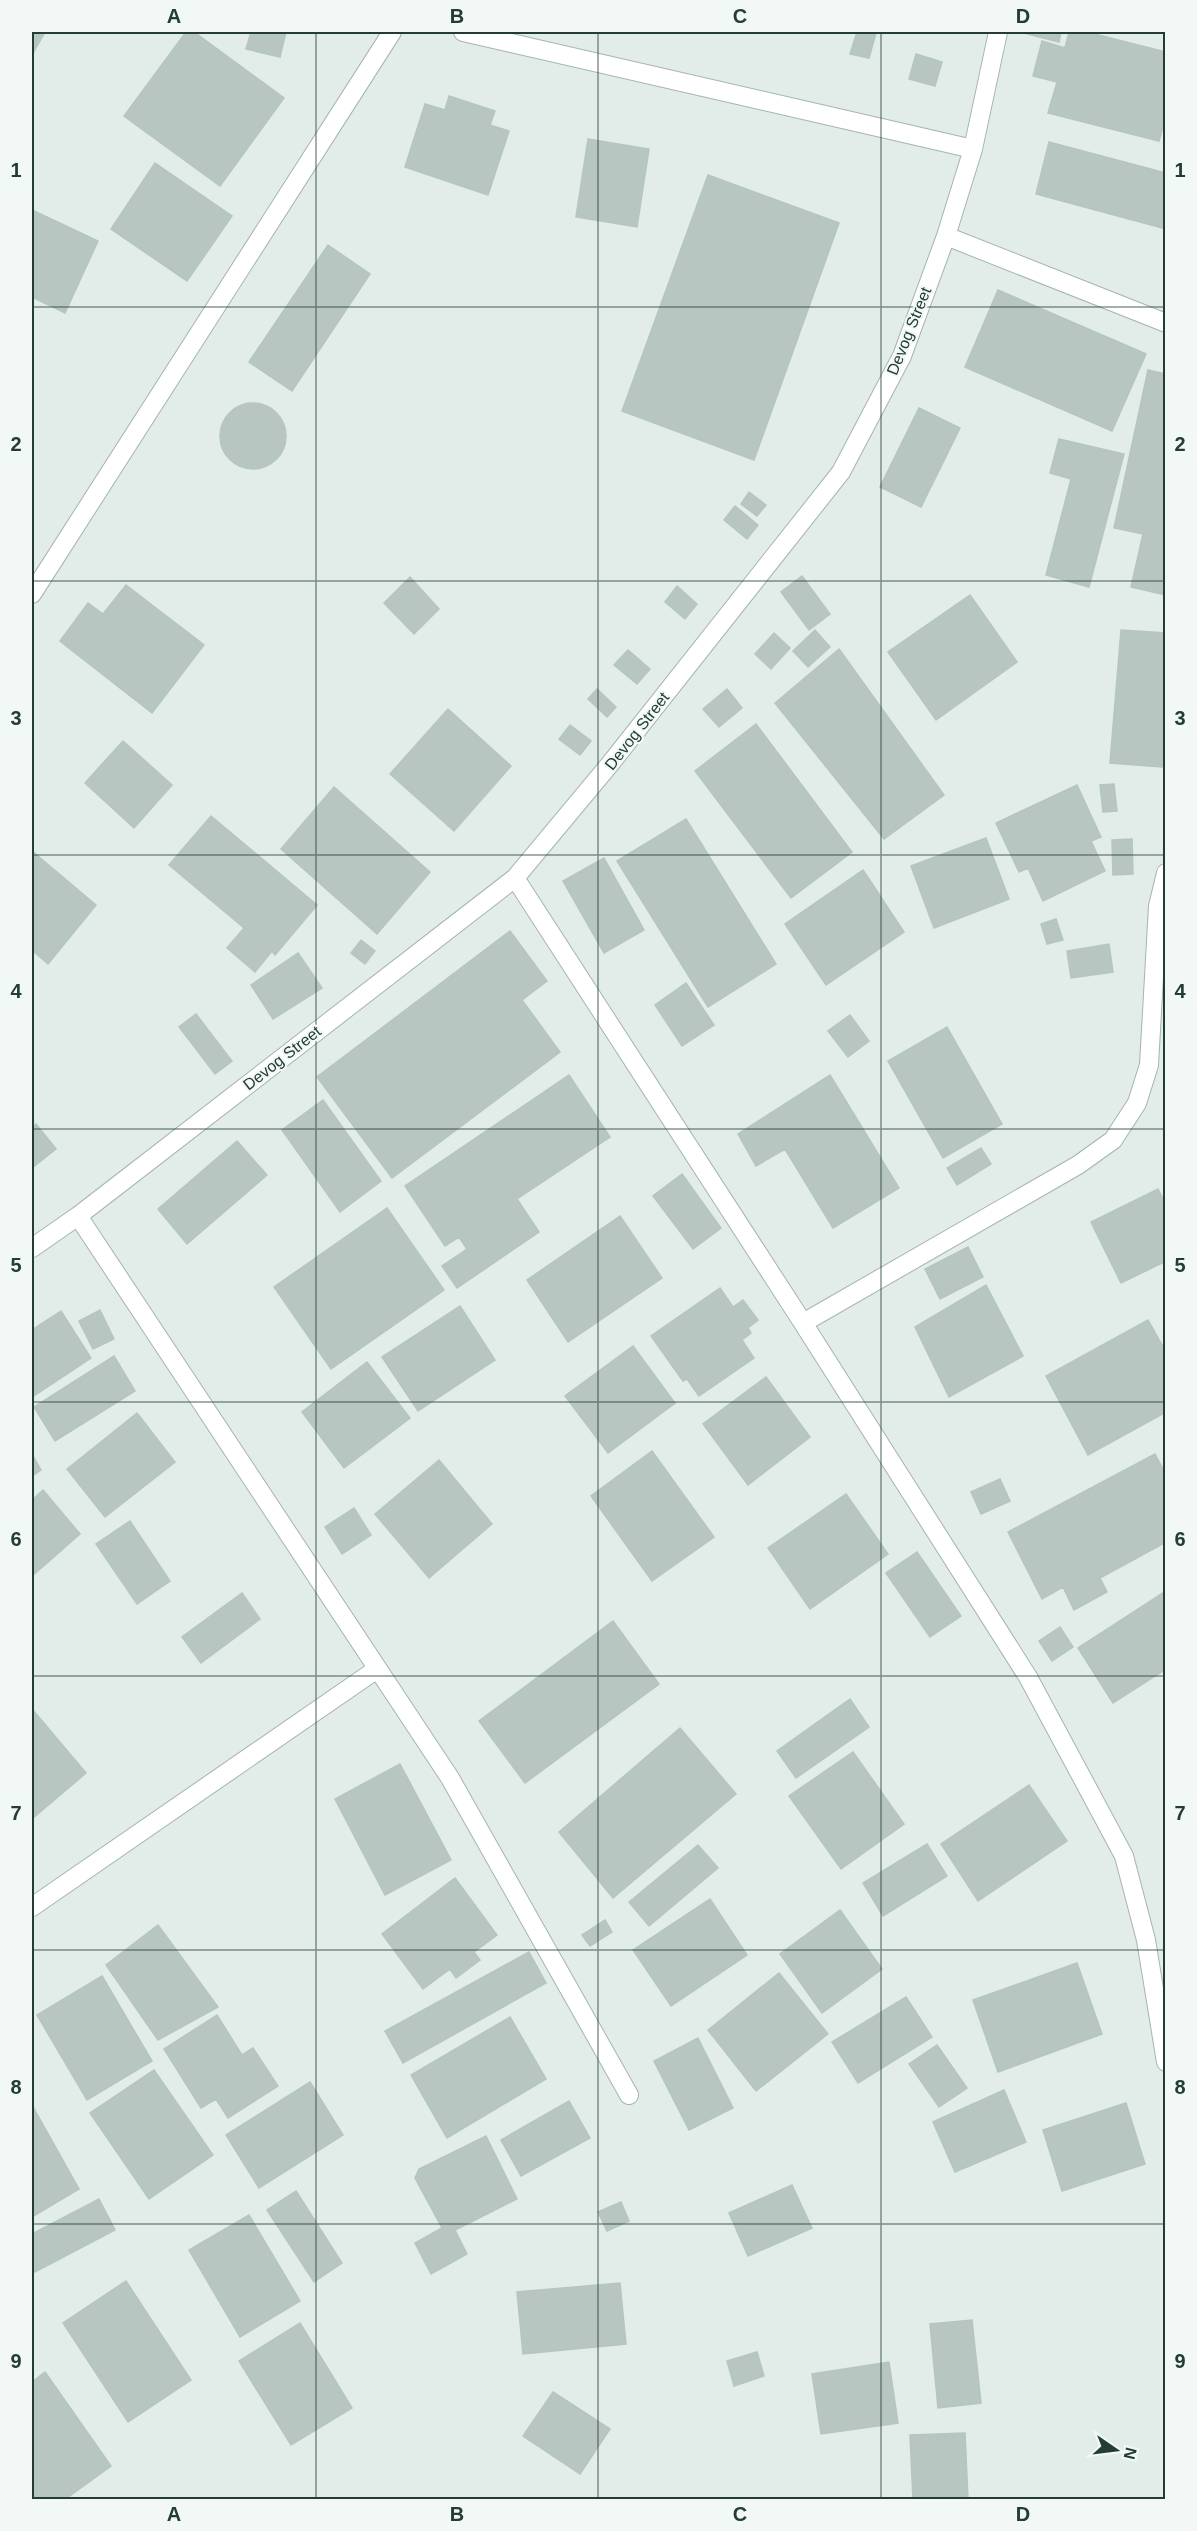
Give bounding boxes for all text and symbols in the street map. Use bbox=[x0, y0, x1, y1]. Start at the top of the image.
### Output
text: A bbox=[167, 5, 181, 27]
text: B bbox=[450, 5, 464, 27]
text: C bbox=[733, 5, 747, 27]
text: D bbox=[1016, 5, 1030, 27]
text: 1 bbox=[10, 159, 22, 181]
text: 1 bbox=[1174, 159, 1186, 181]
street label: Devog Street bbox=[884, 284, 935, 377]
text: 2 bbox=[10, 433, 22, 455]
text: 2 bbox=[1174, 433, 1186, 455]
street label: Devog Street bbox=[602, 689, 673, 773]
text: 3 bbox=[10, 707, 22, 729]
text: 3 bbox=[1174, 707, 1186, 729]
text: 4 bbox=[10, 980, 22, 1002]
text: 4 bbox=[1174, 980, 1186, 1002]
street label: Devog Street bbox=[240, 1022, 324, 1093]
text: 5 bbox=[10, 1254, 22, 1276]
text: 5 bbox=[1174, 1254, 1186, 1276]
text: 6 bbox=[10, 1528, 22, 1550]
text: 6 bbox=[1174, 1528, 1186, 1550]
text: 7 bbox=[10, 1802, 22, 1824]
text: 7 bbox=[1174, 1802, 1186, 1824]
text: 8 bbox=[10, 2076, 22, 2098]
text: 8 bbox=[1174, 2076, 1186, 2098]
text: 9 bbox=[10, 2350, 22, 2372]
text: 9 bbox=[1174, 2350, 1186, 2372]
north arrow bbox=[1086, 2420, 1146, 2480]
text: N bbox=[1120, 2446, 1140, 2461]
text: A bbox=[167, 2503, 181, 2525]
text: B bbox=[450, 2503, 464, 2525]
text: C bbox=[733, 2503, 747, 2525]
text: D bbox=[1016, 2503, 1030, 2525]

